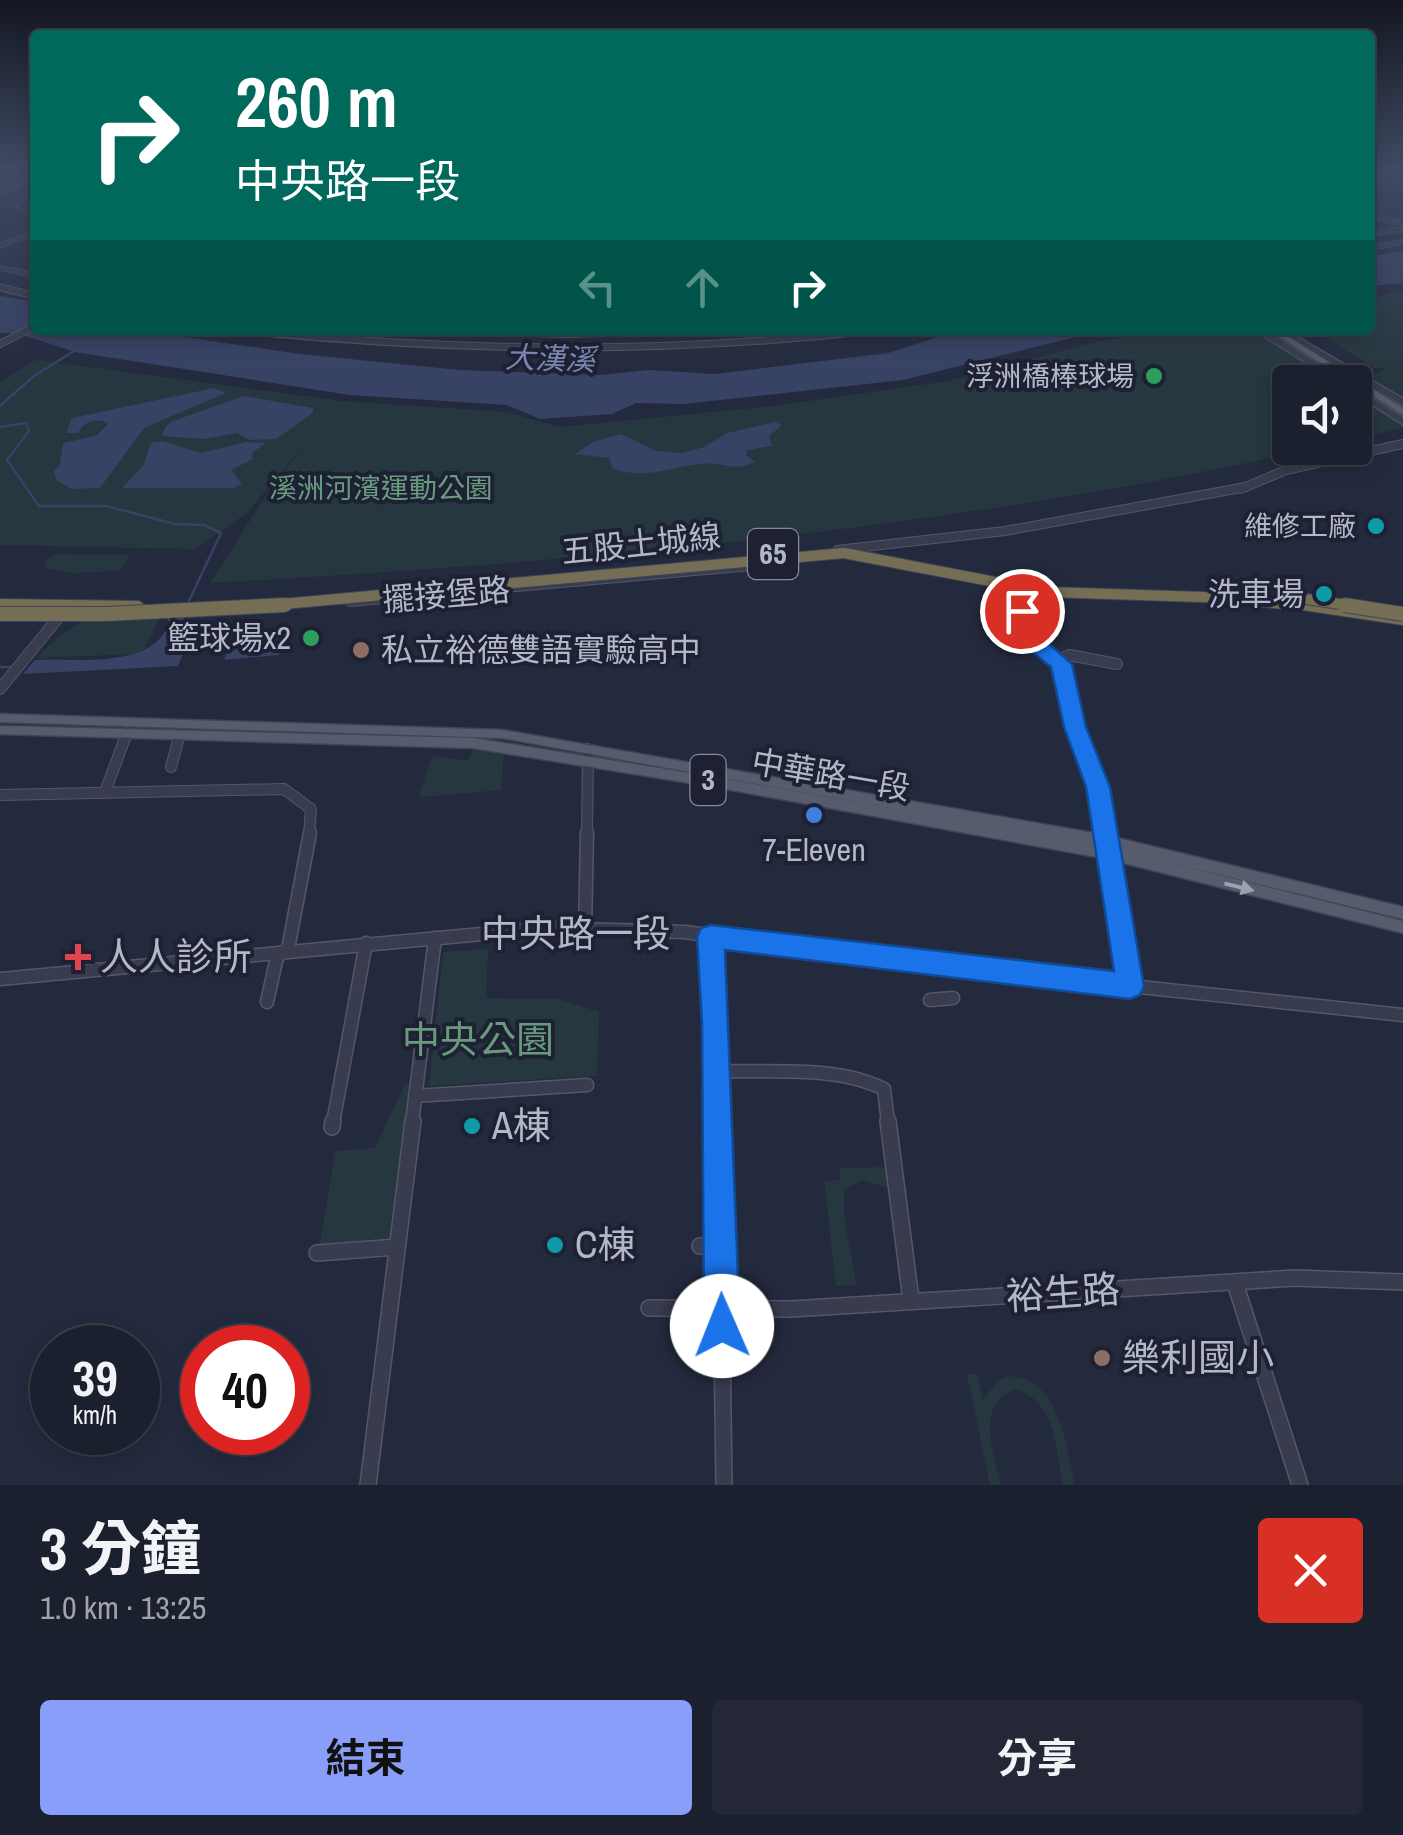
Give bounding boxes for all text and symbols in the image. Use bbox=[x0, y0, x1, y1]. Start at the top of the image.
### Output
text: 260 m bbox=[235, 55, 398, 149]
icon: right bbox=[70, 70, 200, 200]
text: 中央路一段 bbox=[235, 150, 460, 211]
icon: left bbox=[570, 260, 625, 315]
icon: ahead bbox=[675, 260, 730, 315]
icon: right bbox=[780, 260, 835, 315]
water label: 大漢溪 bbox=[504, 336, 600, 380]
place label: 浮洲橋棒球場 bbox=[966, 357, 1134, 395]
marker: 浮洲橋棒球場 bbox=[1143, 365, 1165, 387]
map controls bbox=[1272, 365, 1372, 465]
button: sound bbox=[1272, 365, 1372, 465]
park label: 溪洲河濱運動公園 bbox=[269, 469, 493, 507]
place label: 維修工廠 bbox=[1244, 507, 1356, 545]
street label: 五股土城線 bbox=[559, 514, 723, 573]
marker: 維修工廠 bbox=[1365, 515, 1387, 537]
road number: 65 bbox=[748, 529, 798, 579]
street label: 擺接堡路 bbox=[380, 568, 512, 621]
pin bbox=[980, 569, 1065, 654]
place label: 洗車場 bbox=[1208, 572, 1304, 615]
marker: 洗車場 bbox=[1313, 583, 1335, 605]
icon: arrive bbox=[995, 584, 1050, 639]
place label: 籃球場x2 bbox=[167, 616, 291, 659]
marker: 籃球場x2 bbox=[300, 627, 322, 649]
place label: 私立裕德雙語實驗高中 bbox=[381, 628, 701, 671]
marker: 私立裕德雙語實驗高中 bbox=[350, 639, 372, 661]
street label: 中華路一段 bbox=[749, 739, 914, 810]
road number: 3 bbox=[690, 755, 726, 805]
marker: 7-Eleven bbox=[803, 804, 825, 826]
place label: 7-Eleven bbox=[762, 828, 866, 871]
one-way arrow bbox=[1224, 879, 1255, 895]
street label: 中央路一段 bbox=[481, 908, 671, 959]
place label: 人人診所 bbox=[100, 931, 252, 982]
marker: 人人診所 bbox=[65, 944, 91, 970]
park label: 中央公園 bbox=[402, 1014, 554, 1065]
place label: A棟 bbox=[491, 1100, 551, 1151]
marker: A棟 bbox=[461, 1115, 483, 1137]
place label: C棟 bbox=[575, 1219, 636, 1270]
marker: C棟 bbox=[544, 1234, 566, 1256]
street label: 裕生路 bbox=[1004, 1263, 1122, 1322]
position arrow bbox=[670, 1274, 774, 1378]
speed limit sign: 40 bbox=[180, 1325, 310, 1455]
place label: 樂利國小 bbox=[1122, 1332, 1274, 1383]
text: 39 bbox=[72, 1344, 118, 1412]
marker: 樂利國小 bbox=[1091, 1347, 1113, 1369]
text: km/h bbox=[73, 1398, 117, 1432]
text: 3 分鐘 bbox=[40, 1508, 201, 1589]
button: close bbox=[1258, 1518, 1363, 1623]
text: 1.0 km · 13:25 bbox=[40, 1586, 206, 1629]
button: 結束 bbox=[40, 1700, 692, 1815]
button: 分享 bbox=[712, 1700, 1363, 1815]

